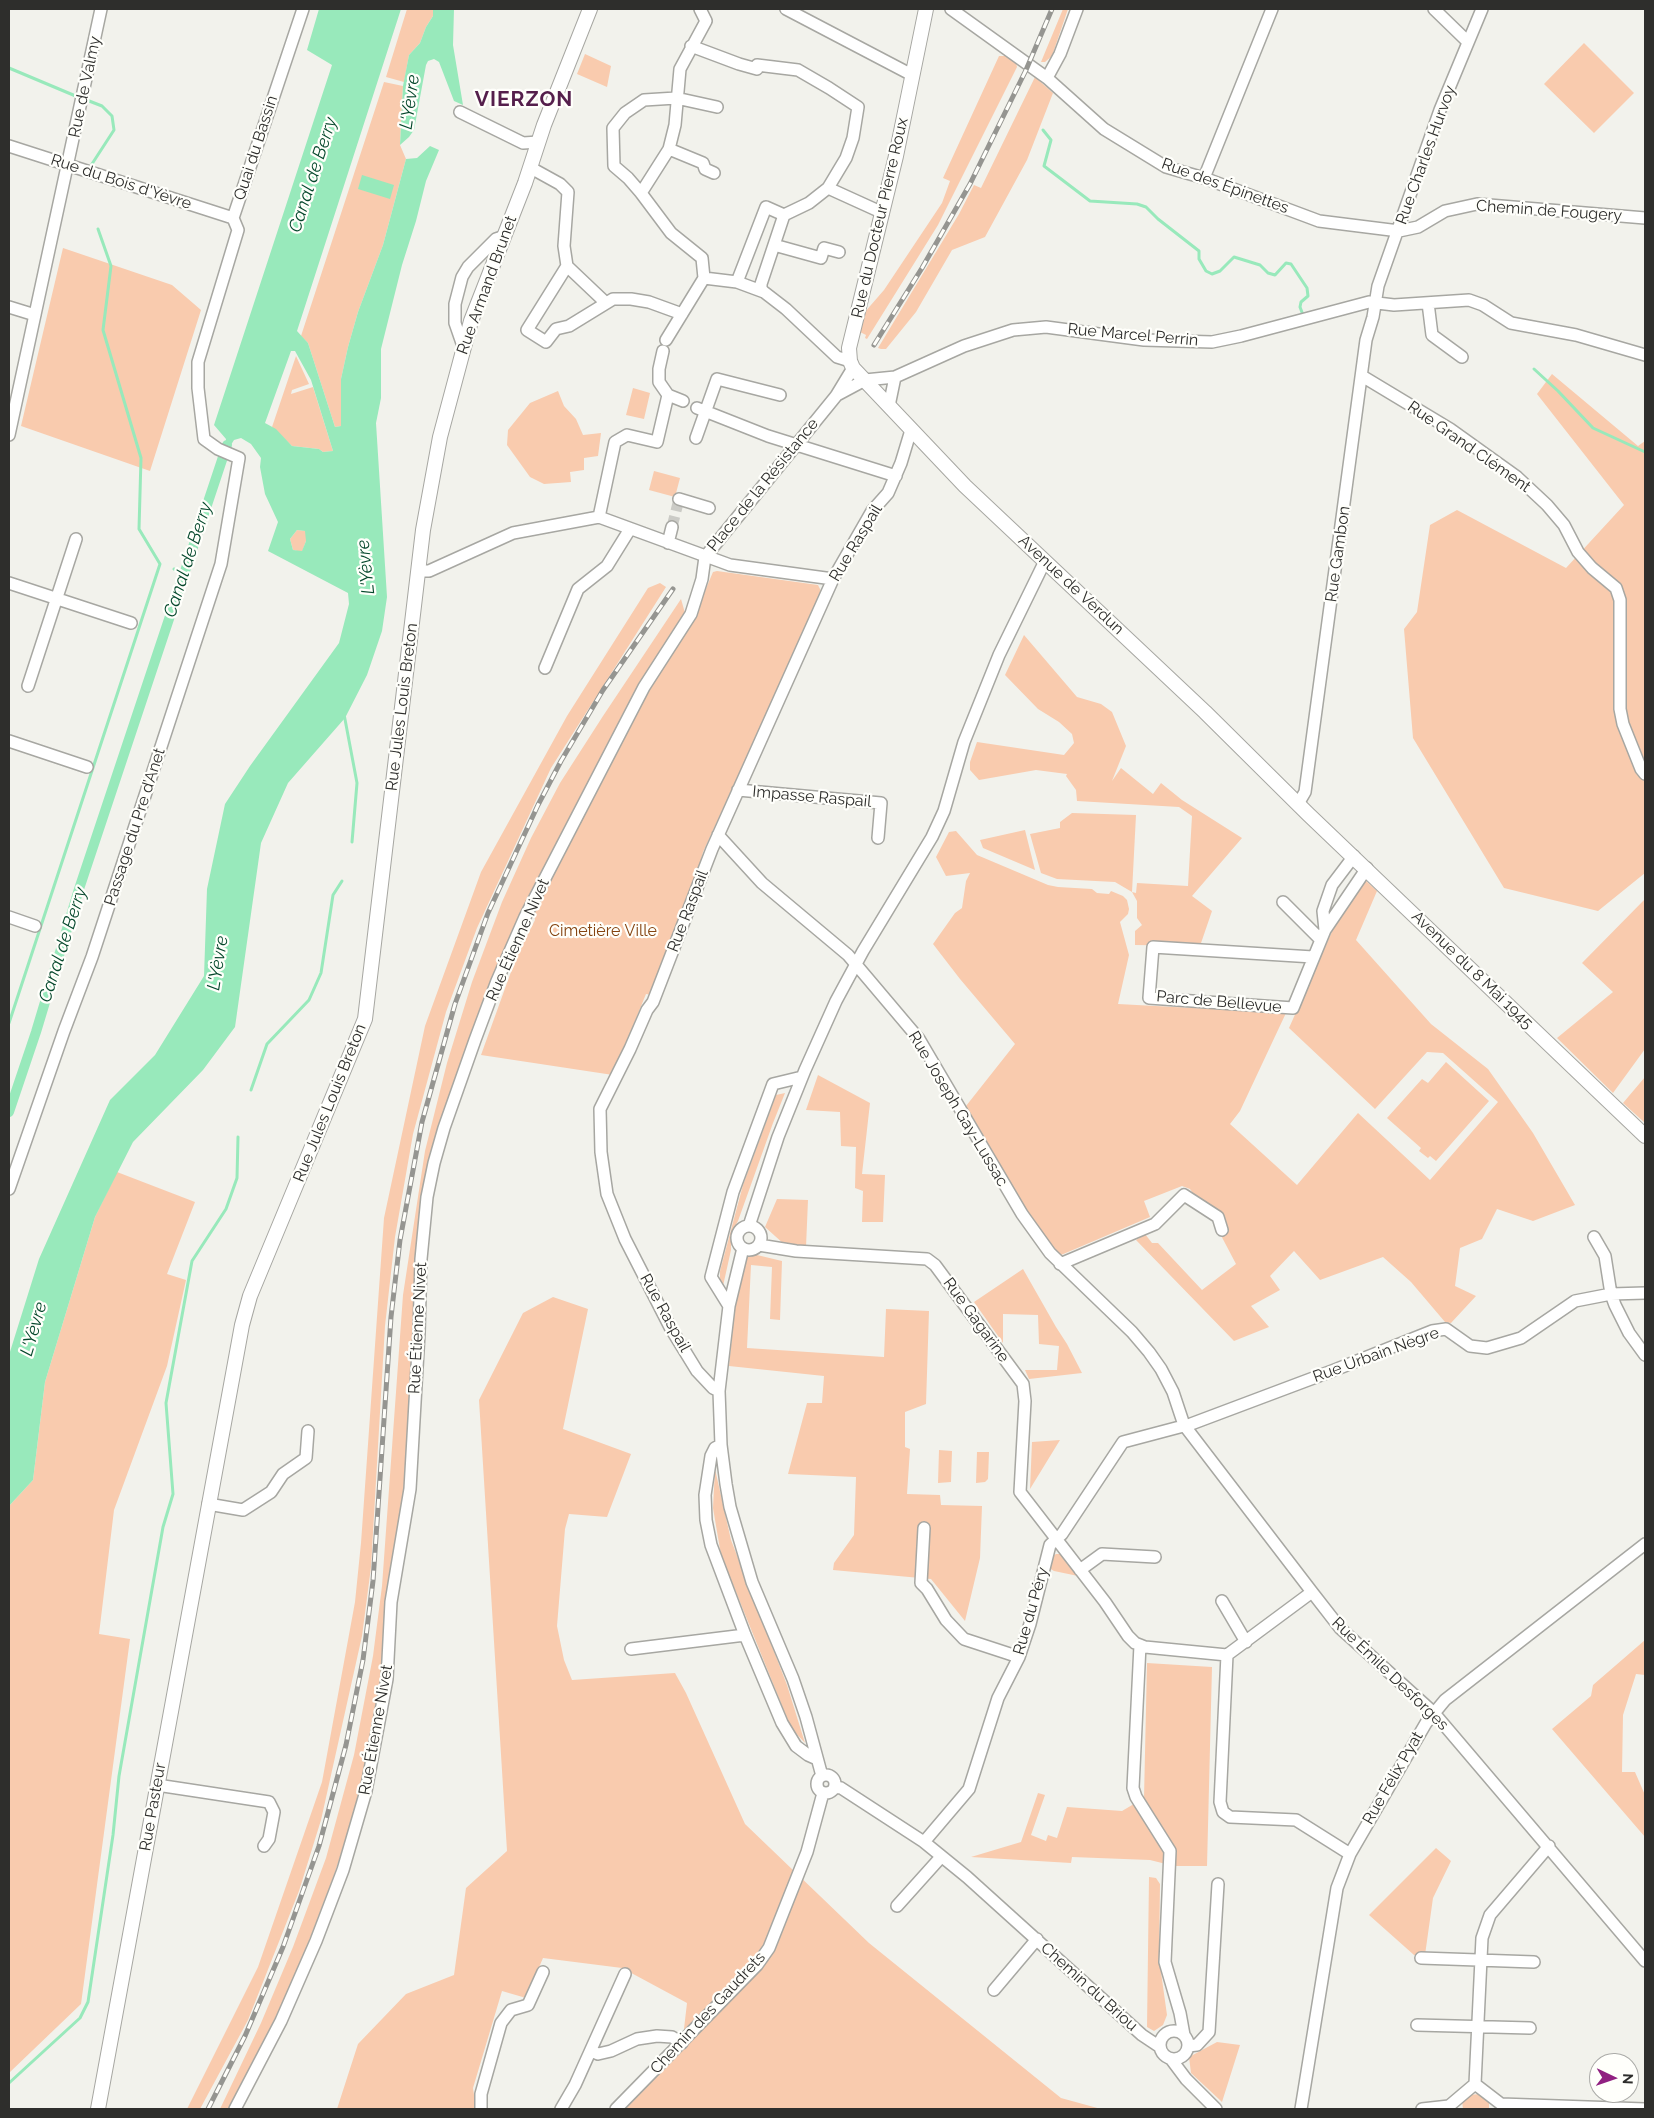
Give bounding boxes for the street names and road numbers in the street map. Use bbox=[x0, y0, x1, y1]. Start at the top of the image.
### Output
street label: Rue de Valmy bbox=[65, 35, 105, 139]
street label: Rue Charles Hurvoy bbox=[1392, 83, 1460, 227]
street label: Quai du Bassin bbox=[230, 93, 282, 203]
street label: Rue du Docteur Pierre Roux bbox=[848, 116, 912, 320]
street label: Rue du Bois d'Yèvre bbox=[48, 150, 194, 214]
street label: Rue des Épinettes bbox=[1159, 154, 1291, 218]
street label: Chemin de Fougery bbox=[1475, 196, 1623, 226]
street label: Rue Armand Brunet bbox=[453, 213, 521, 357]
street label: Rue Marcel Perrin bbox=[1067, 320, 1199, 350]
street label: Rue Grand Clément bbox=[1404, 397, 1534, 497]
street label: Place de la Résistance bbox=[703, 415, 823, 555]
street label: Rue Raspail bbox=[825, 501, 887, 585]
street label: Rue Gambon bbox=[1322, 505, 1354, 603]
street label: Avenue de Verdun bbox=[1014, 531, 1128, 639]
street label: Rue Jules Louis Breton bbox=[382, 622, 422, 792]
street label: Passage du Pre d’Anet bbox=[100, 746, 170, 908]
street label: Impasse Raspail bbox=[752, 782, 872, 812]
street label: Rue Raspail bbox=[664, 867, 712, 955]
street label: Rue Étienne Nivet bbox=[482, 876, 554, 1004]
street label: Avenue du 8 Mai 1945 bbox=[1407, 907, 1537, 1033]
street label: Parc de Bellevue bbox=[1156, 987, 1282, 1017]
street label: Rue Jules Louis Breton bbox=[289, 1021, 371, 1185]
street label: Rue Joseph Gay-Lussac bbox=[904, 1028, 1012, 1190]
street label: Rue Étienne Nivet bbox=[405, 1262, 431, 1394]
street label: Rue Raspail bbox=[636, 1271, 694, 1355]
street label: Rue Gagarine bbox=[939, 1274, 1013, 1366]
street label: Rue Urbain Nègre bbox=[1310, 1323, 1442, 1387]
street label: Rue du Péry bbox=[1009, 1565, 1053, 1657]
street label: Rue Émile Desforges bbox=[1328, 1613, 1452, 1735]
street label: Rue Étienne Nivet bbox=[355, 1663, 397, 1797]
street label: Rue Félix Pyat bbox=[1359, 1728, 1427, 1828]
street label: Rue Pasteur bbox=[136, 1761, 170, 1853]
street label: Chemin du Briou bbox=[1037, 1939, 1141, 2035]
street label: Chemin des Gaudrets bbox=[646, 1948, 770, 2078]

